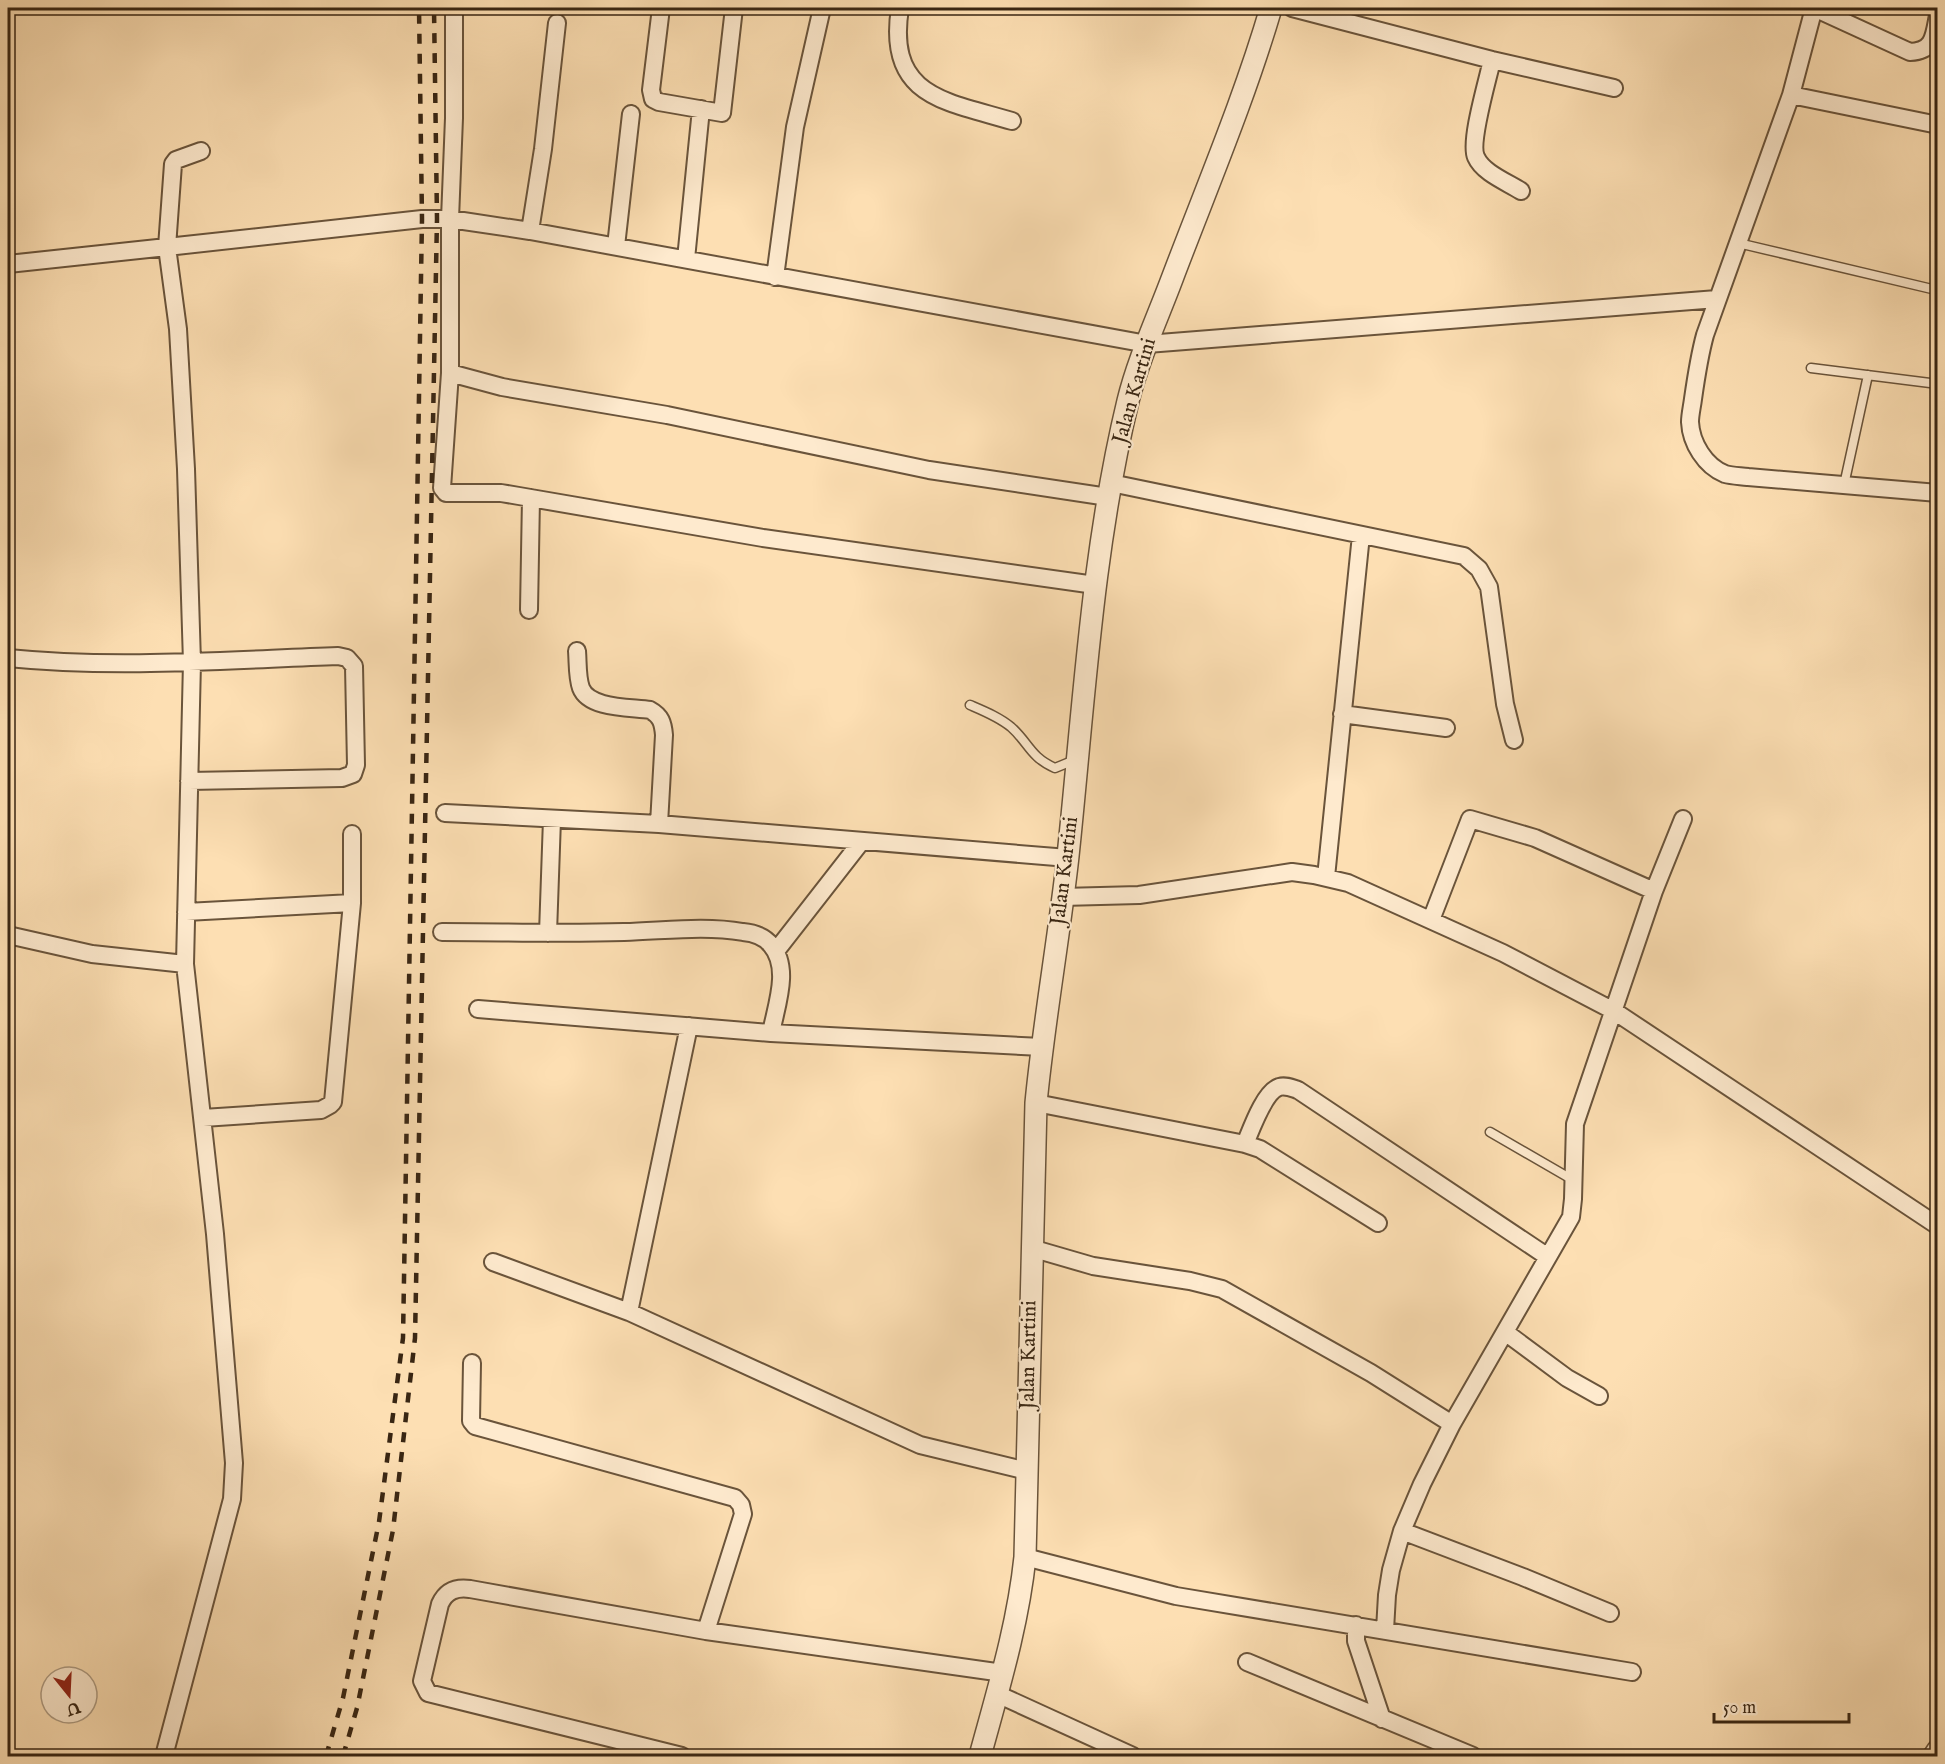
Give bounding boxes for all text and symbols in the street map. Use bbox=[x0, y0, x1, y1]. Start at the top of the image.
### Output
street label: Jalan Kartini bbox=[1106, 335, 1163, 449]
street label: Jalan Kartini bbox=[1045, 815, 1085, 929]
street label: Jalan Kartini bbox=[1015, 1300, 1043, 1412]
north arrow bbox=[39, 1665, 99, 1725]
scale bar bbox=[1714, 1686, 1849, 1724]
text: U bbox=[63, 1695, 84, 1719]
text: 50 m bbox=[1723, 1697, 1756, 1720]

